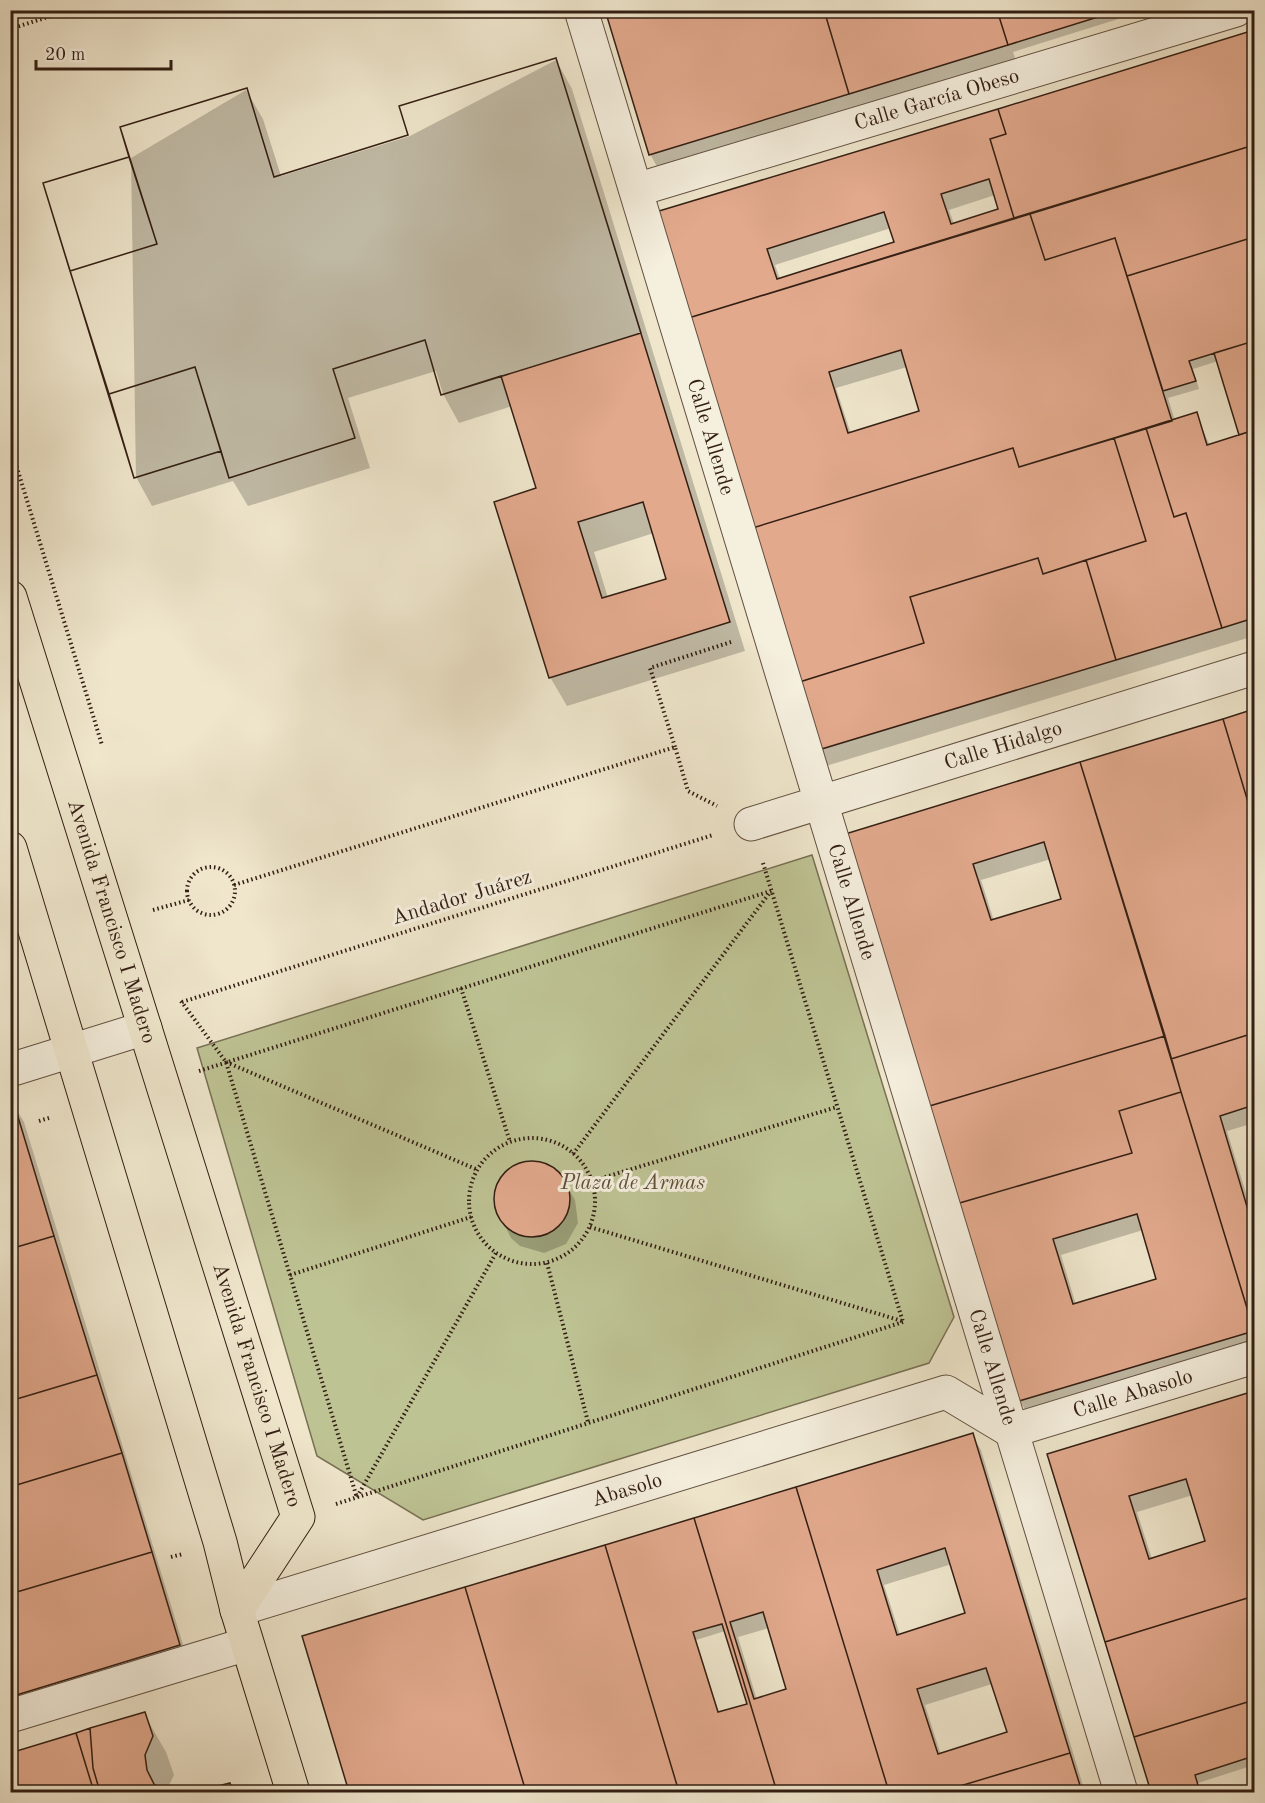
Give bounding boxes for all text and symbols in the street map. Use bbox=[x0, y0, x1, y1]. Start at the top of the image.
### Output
scale bar bbox=[36, 33, 171, 71]
text: 20 m bbox=[45, 46, 85, 64]
street label: Calle García Obeso bbox=[852, 65, 1022, 134]
street label: Calle Allende bbox=[683, 376, 738, 497]
street label: Calle Hidalgo bbox=[942, 718, 1065, 774]
street label: Avenida Francisco I Madero bbox=[64, 797, 160, 1046]
street label: Calle Allende bbox=[824, 841, 879, 963]
street label: Andador Juárez bbox=[390, 867, 534, 929]
park label: Plaza de Armas bbox=[560, 1173, 705, 1194]
street label: Avenida Francisco I Madero bbox=[209, 1261, 305, 1510]
street label: Calle Allende bbox=[965, 1306, 1020, 1428]
street label: Calle Abasolo bbox=[1070, 1366, 1195, 1422]
street label: Abasolo bbox=[589, 1469, 665, 1511]

